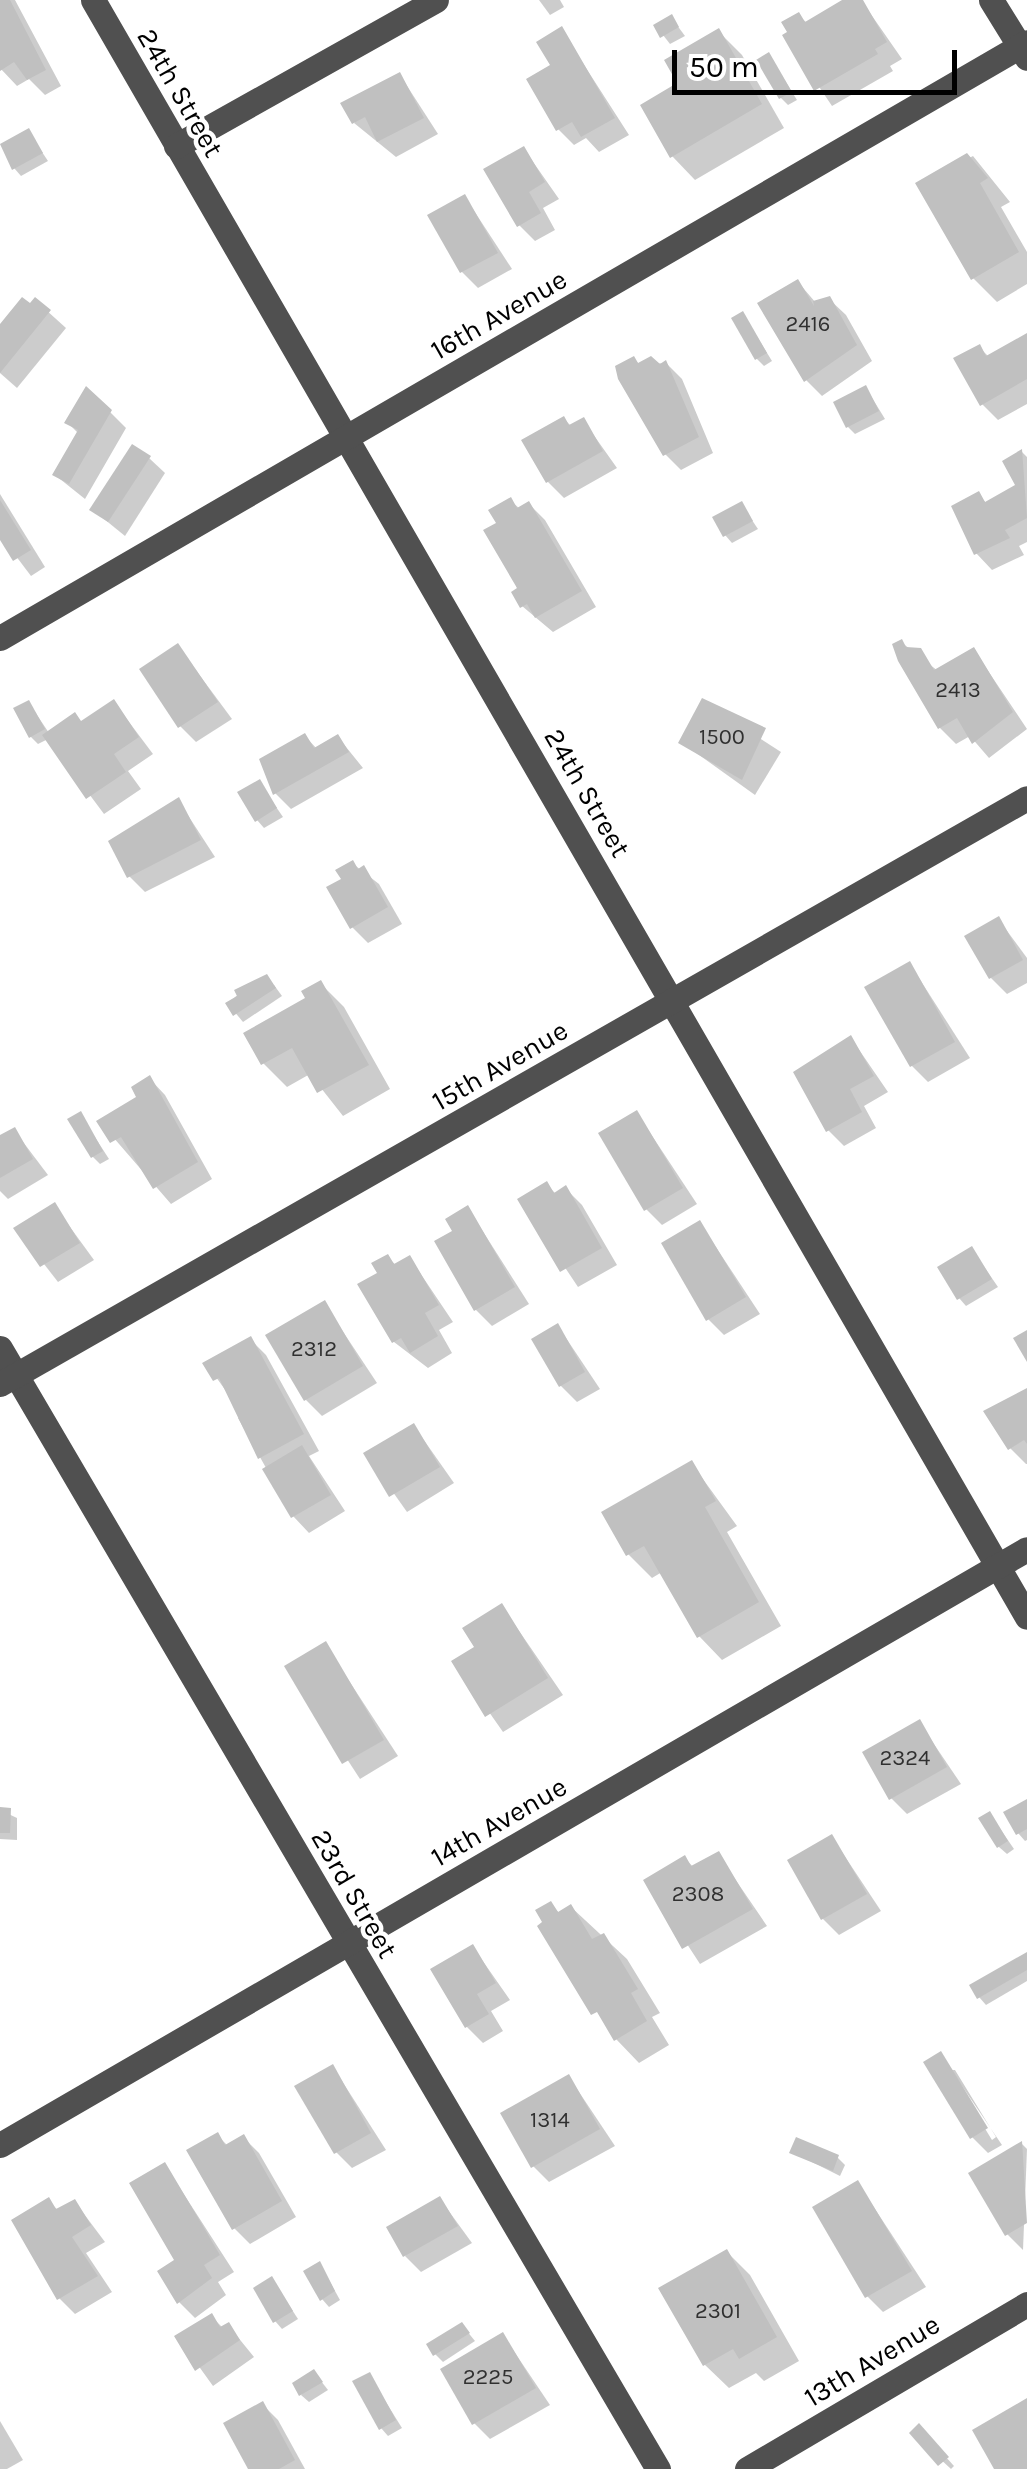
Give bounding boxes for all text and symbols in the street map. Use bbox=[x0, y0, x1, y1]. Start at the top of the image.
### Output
street label: 24th Street bbox=[130, 23, 230, 163]
scale bar bbox=[677, 30, 962, 92]
text: 50 m bbox=[689, 49, 759, 85]
street label: 16th Avenue bbox=[425, 263, 573, 367]
house number: 2416 bbox=[786, 312, 830, 338]
house number: 2413 bbox=[935, 678, 981, 704]
street label: 24th Street bbox=[537, 723, 637, 863]
house number: 1500 bbox=[699, 725, 745, 751]
street label: 15th Avenue bbox=[426, 1014, 574, 1118]
house number: 2312 bbox=[291, 1337, 337, 1363]
house number: 2324 bbox=[880, 1746, 930, 1772]
street label: 14th Avenue bbox=[425, 1770, 573, 1874]
street label: 23rd Street bbox=[304, 1824, 404, 1964]
house number: 2308 bbox=[672, 1882, 724, 1908]
house number: 1314 bbox=[530, 2108, 570, 2134]
house number: 2301 bbox=[695, 2299, 741, 2325]
street label: 13th Avenue bbox=[798, 2307, 946, 2415]
house number: 2225 bbox=[463, 2365, 513, 2391]

